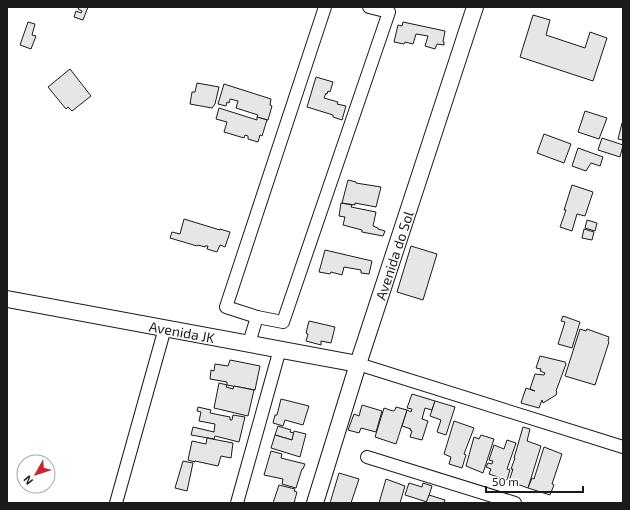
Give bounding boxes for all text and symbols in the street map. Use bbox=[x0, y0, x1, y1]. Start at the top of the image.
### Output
street label: Avenida do Sol bbox=[371, 208, 416, 302]
street label: Avenida JK bbox=[148, 317, 217, 346]
north arrow bbox=[16, 454, 56, 494]
scale bar bbox=[486, 468, 583, 494]
text: N bbox=[20, 473, 35, 488]
text: 50 m bbox=[492, 474, 519, 488]

